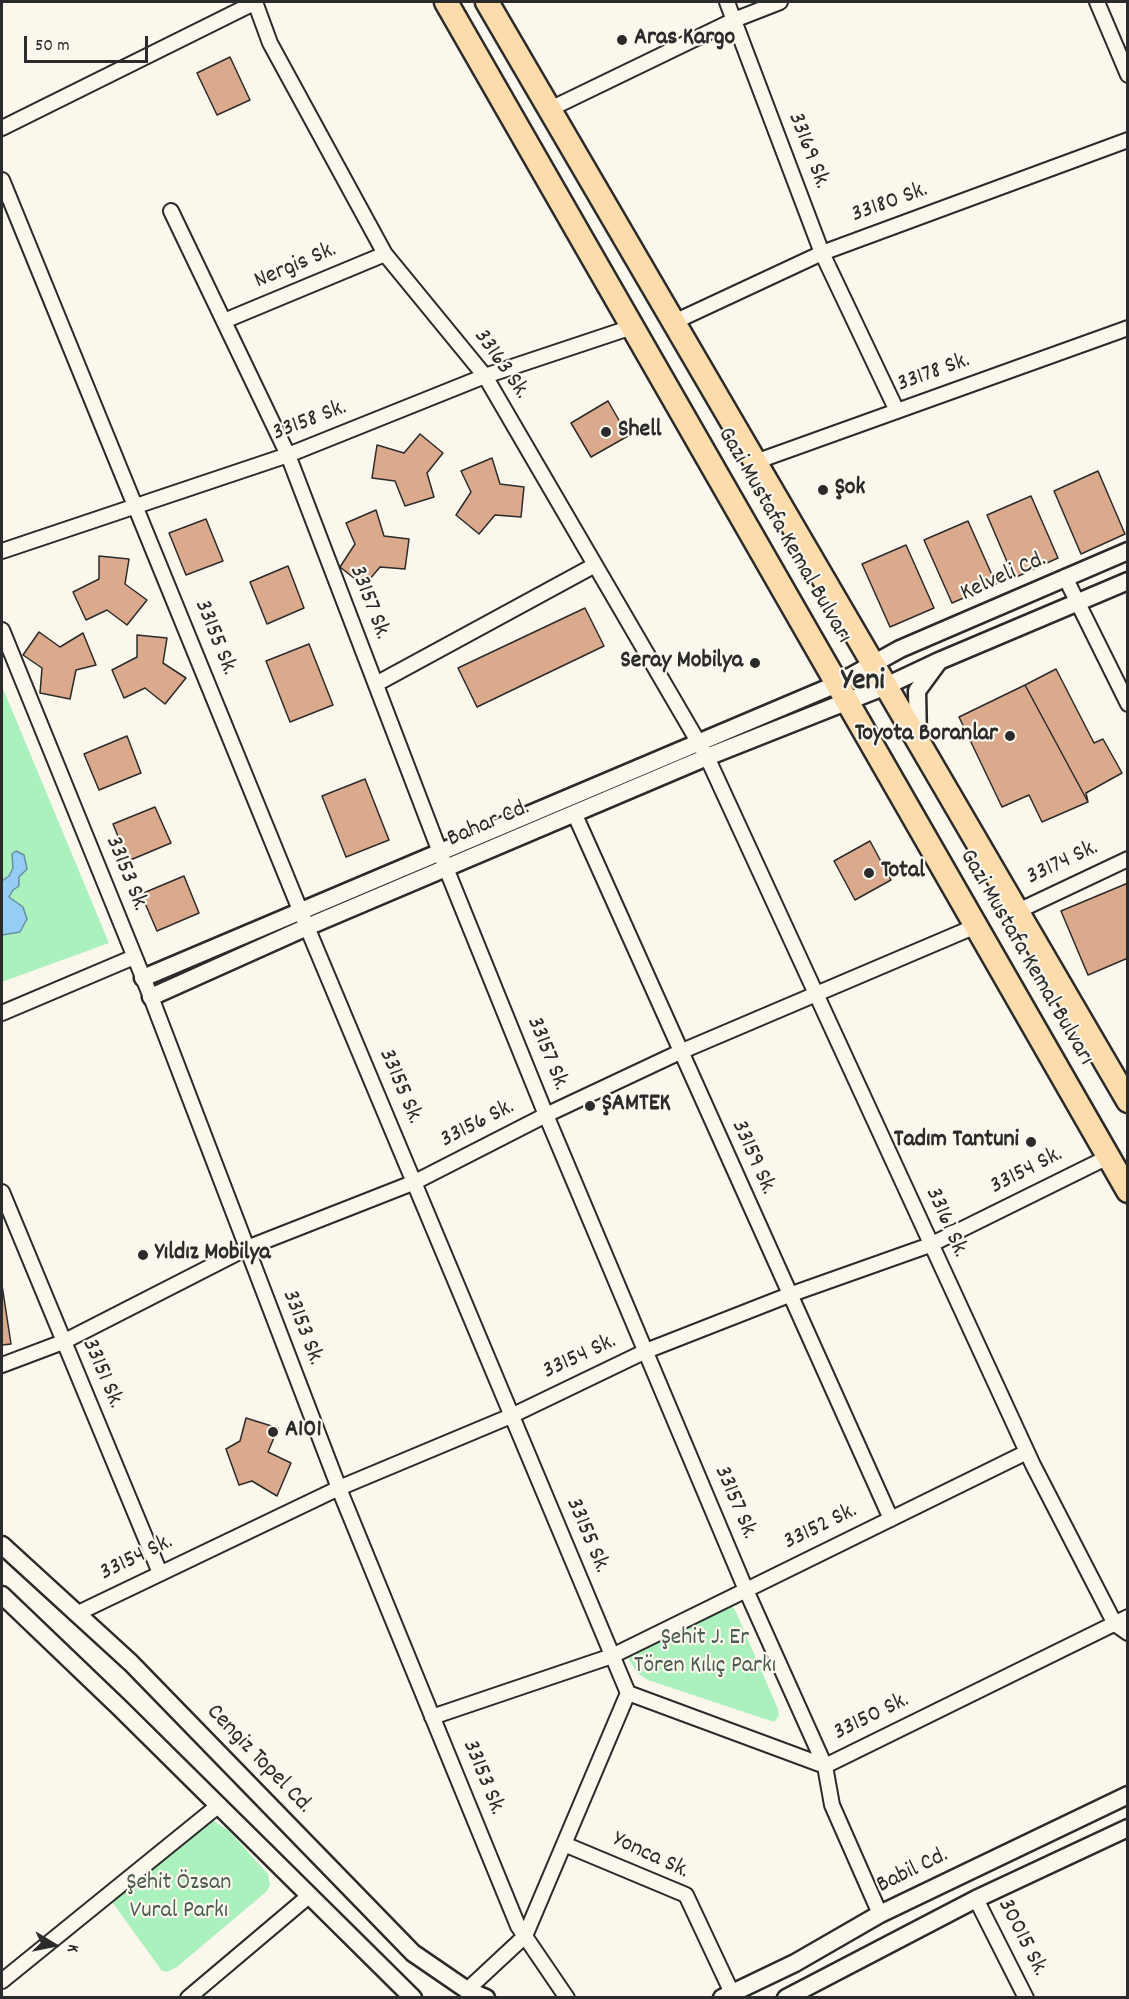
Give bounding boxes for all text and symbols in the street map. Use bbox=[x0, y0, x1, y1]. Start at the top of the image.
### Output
scale bar bbox=[27, 24, 152, 62]
place label: Aras Kargo bbox=[634, 26, 735, 54]
marker: Aras Kargo bbox=[615, 33, 629, 47]
text: 50 m bbox=[35, 34, 70, 59]
street label: 33169 Sk. bbox=[779, 109, 835, 193]
street label: 33180 Sk. bbox=[848, 177, 932, 231]
street label: Nergis Sk. bbox=[251, 237, 341, 297]
street label: 33163 Sk. bbox=[466, 324, 534, 406]
street label: 33178 Sk. bbox=[894, 348, 974, 400]
street label: 33158 Sk. bbox=[269, 395, 351, 449]
place label: Shell bbox=[618, 418, 662, 446]
street label: Gazi Mustafa Kemal Bulvarı bbox=[709, 423, 857, 649]
marker: Shell bbox=[599, 425, 613, 439]
place label: Şok bbox=[835, 476, 865, 504]
marker: Şok bbox=[816, 483, 830, 497]
street label: Kelveli Cd. bbox=[957, 546, 1051, 610]
street label: 33157 Sk. bbox=[341, 562, 395, 644]
street label: 33155 Sk. bbox=[186, 596, 242, 680]
place label: Seray Mobilya bbox=[620, 649, 743, 677]
marker: Seray Mobilya bbox=[748, 656, 762, 670]
district label: Yeni bbox=[841, 666, 885, 702]
place label: Toyota Boranlar bbox=[855, 722, 998, 750]
marker: Toyota Boranlar bbox=[1003, 729, 1017, 743]
street label: Bahar Cd. bbox=[444, 795, 534, 855]
street label: 33153 Sk. bbox=[97, 832, 153, 916]
street label: 33174 Sk. bbox=[1023, 835, 1103, 893]
street label: Gazi Mustafa Kemal Bulvarı bbox=[951, 845, 1099, 1071]
place label: Total bbox=[881, 859, 925, 887]
marker: Total bbox=[862, 866, 876, 880]
street label: 33157 Sk. bbox=[518, 1013, 574, 1095]
street label: 33155 Sk. bbox=[370, 1045, 428, 1129]
place label: ŞAMTEK bbox=[602, 1092, 671, 1120]
street label: 33156 Sk. bbox=[436, 1094, 520, 1156]
marker: ŞAMTEK bbox=[583, 1099, 597, 1113]
street label: 33159 Sk. bbox=[723, 1116, 781, 1200]
place label: Tadım Tantuni bbox=[894, 1128, 1019, 1156]
marker: Tadım Tantuni bbox=[1024, 1135, 1038, 1149]
street label: 33154 Sk. bbox=[986, 1142, 1068, 1202]
street label: 33161 Sk. bbox=[917, 1184, 973, 1262]
place label: Yıldız Mobilya bbox=[155, 1241, 270, 1269]
marker: Yıldız Mobilya bbox=[136, 1248, 150, 1262]
street label: 33153 Sk. bbox=[274, 1286, 328, 1370]
street label: 33154 Sk. bbox=[539, 1329, 621, 1387]
street label: 33151 Sk. bbox=[74, 1335, 128, 1413]
place label: A101 bbox=[285, 1418, 322, 1446]
marker: A101 bbox=[266, 1425, 280, 1439]
street label: 33157 Sk. bbox=[706, 1462, 762, 1544]
street label: 33155 Sk. bbox=[557, 1494, 615, 1578]
street label: 33152 Sk. bbox=[780, 1498, 862, 1558]
street label: 33154 Sk. bbox=[96, 1529, 178, 1589]
park label: Şehit J. Er Tören Kılıç Parkı bbox=[634, 1626, 776, 1682]
street label: 33150 Sk. bbox=[829, 1687, 915, 1749]
street label: Cengiz Topel Cd. bbox=[199, 1699, 317, 1821]
street label: 33153 Sk. bbox=[454, 1736, 510, 1820]
street label: Yonca Sk. bbox=[607, 1827, 693, 1887]
street label: Babil Cd. bbox=[873, 1842, 953, 1902]
park label: Şehit Özsan Vural Parkı bbox=[127, 1871, 231, 1927]
street label: 30015 Sk. bbox=[989, 1894, 1053, 1982]
north arrow bbox=[24, 1915, 84, 1975]
text: K bbox=[60, 1943, 84, 1954]

